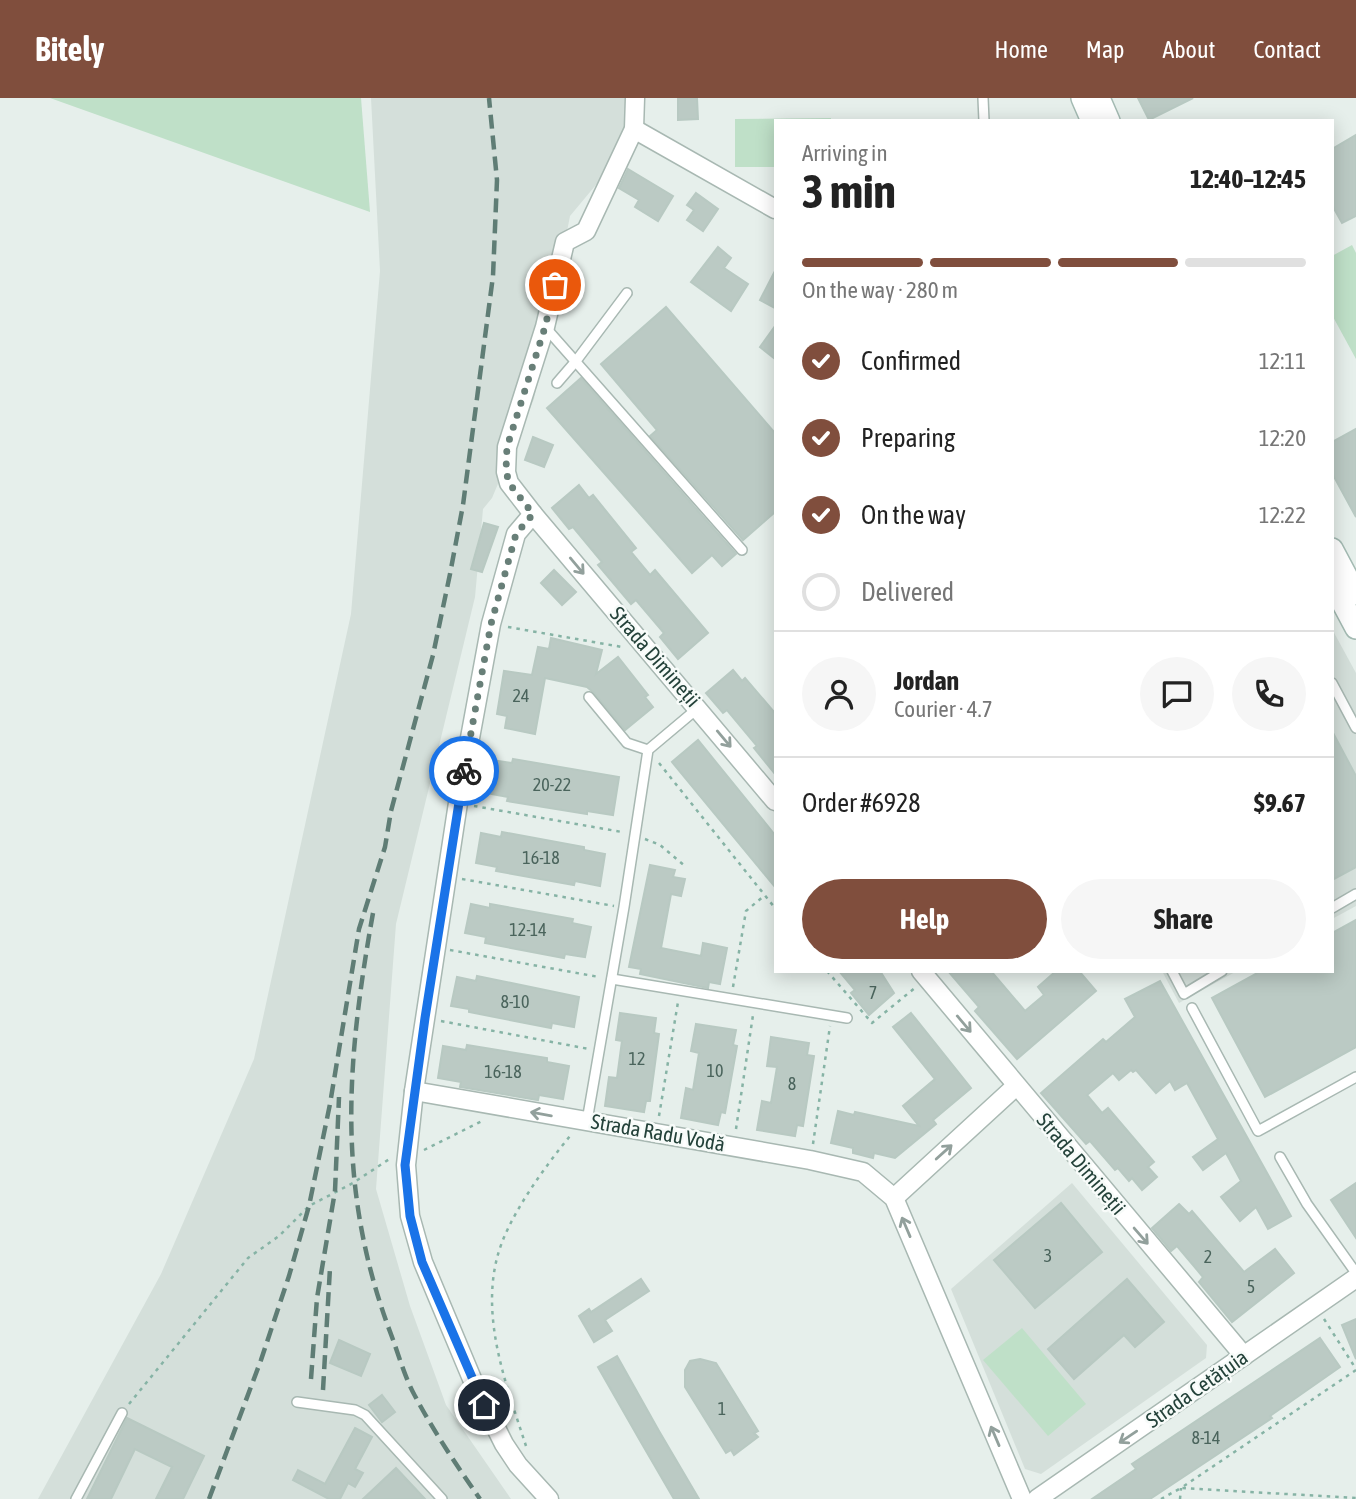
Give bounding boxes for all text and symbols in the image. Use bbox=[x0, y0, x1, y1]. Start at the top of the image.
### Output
text: Bitely bbox=[35, 30, 104, 68]
text: Home bbox=[994, 36, 1048, 63]
text: Map bbox=[1086, 36, 1124, 63]
text: About bbox=[1162, 36, 1215, 63]
text: Contact bbox=[1253, 36, 1321, 63]
text: Arriving in bbox=[802, 140, 888, 166]
text: 12:40–12:45 bbox=[1190, 164, 1306, 194]
text: 3 min bbox=[802, 165, 896, 218]
pin bbox=[525, 255, 585, 315]
icon: bag bbox=[536, 266, 574, 304]
text: On the way · 280 m bbox=[802, 277, 958, 303]
icon: check bbox=[802, 342, 840, 380]
text: Confirmed bbox=[861, 346, 961, 376]
text: 12:11 bbox=[1259, 348, 1306, 374]
icon: check bbox=[802, 419, 840, 457]
text: Preparing bbox=[861, 423, 955, 453]
text: 12:20 bbox=[1259, 425, 1306, 451]
icon: check bbox=[802, 496, 840, 534]
text: On the way bbox=[861, 500, 966, 530]
text: 12:22 bbox=[1259, 502, 1306, 528]
one-way arrow bbox=[569, 556, 585, 574]
text: Delivered bbox=[861, 577, 954, 607]
street label: Strada Dimineții bbox=[606, 601, 706, 711]
button: person bbox=[802, 657, 876, 731]
button: chat bbox=[1140, 657, 1214, 731]
button: phone bbox=[1232, 657, 1306, 731]
text: Jordan bbox=[894, 666, 959, 696]
house number: 24 bbox=[513, 685, 529, 706]
text: Courier · 4.7 bbox=[894, 696, 993, 722]
one-way arrow bbox=[716, 730, 732, 748]
courier bbox=[429, 736, 499, 806]
icon: bike bbox=[445, 752, 483, 790]
house number: 20-22 bbox=[533, 774, 571, 795]
text: Order #6928 bbox=[802, 788, 921, 818]
text: $9.67 bbox=[1254, 788, 1306, 818]
house number: 16-18 bbox=[522, 847, 560, 868]
button: Help bbox=[802, 879, 1047, 959]
button: Share bbox=[1061, 879, 1306, 959]
house number: 12-14 bbox=[509, 919, 547, 940]
house number: 7 bbox=[869, 982, 877, 1003]
house number: 8-10 bbox=[501, 991, 529, 1012]
one-way arrow bbox=[956, 1014, 972, 1032]
house number: 12 bbox=[629, 1048, 645, 1069]
house number: 10 bbox=[707, 1060, 723, 1081]
house number: 16-18 bbox=[484, 1061, 522, 1082]
house number: 8 bbox=[788, 1073, 796, 1094]
one-way arrow bbox=[530, 1107, 553, 1120]
street label: Strada Radu Vodă bbox=[589, 1108, 727, 1156]
street label: Strada Dimineții bbox=[1032, 1108, 1131, 1219]
one-way arrow bbox=[935, 1143, 952, 1160]
one-way arrow bbox=[899, 1217, 912, 1238]
one-way arrow bbox=[1133, 1227, 1149, 1245]
house number: 3 bbox=[1044, 1245, 1052, 1266]
house number: 2 bbox=[1204, 1246, 1212, 1267]
house number: 5 bbox=[1247, 1276, 1255, 1297]
street label: Strada Cetățuia bbox=[1141, 1344, 1252, 1432]
pin bbox=[454, 1375, 514, 1435]
icon: home bbox=[465, 1386, 503, 1424]
house number: 1 bbox=[718, 1398, 726, 1419]
one-way arrow bbox=[988, 1426, 1001, 1448]
house number: 8-14 bbox=[1192, 1427, 1220, 1448]
one-way arrow bbox=[1119, 1430, 1138, 1444]

